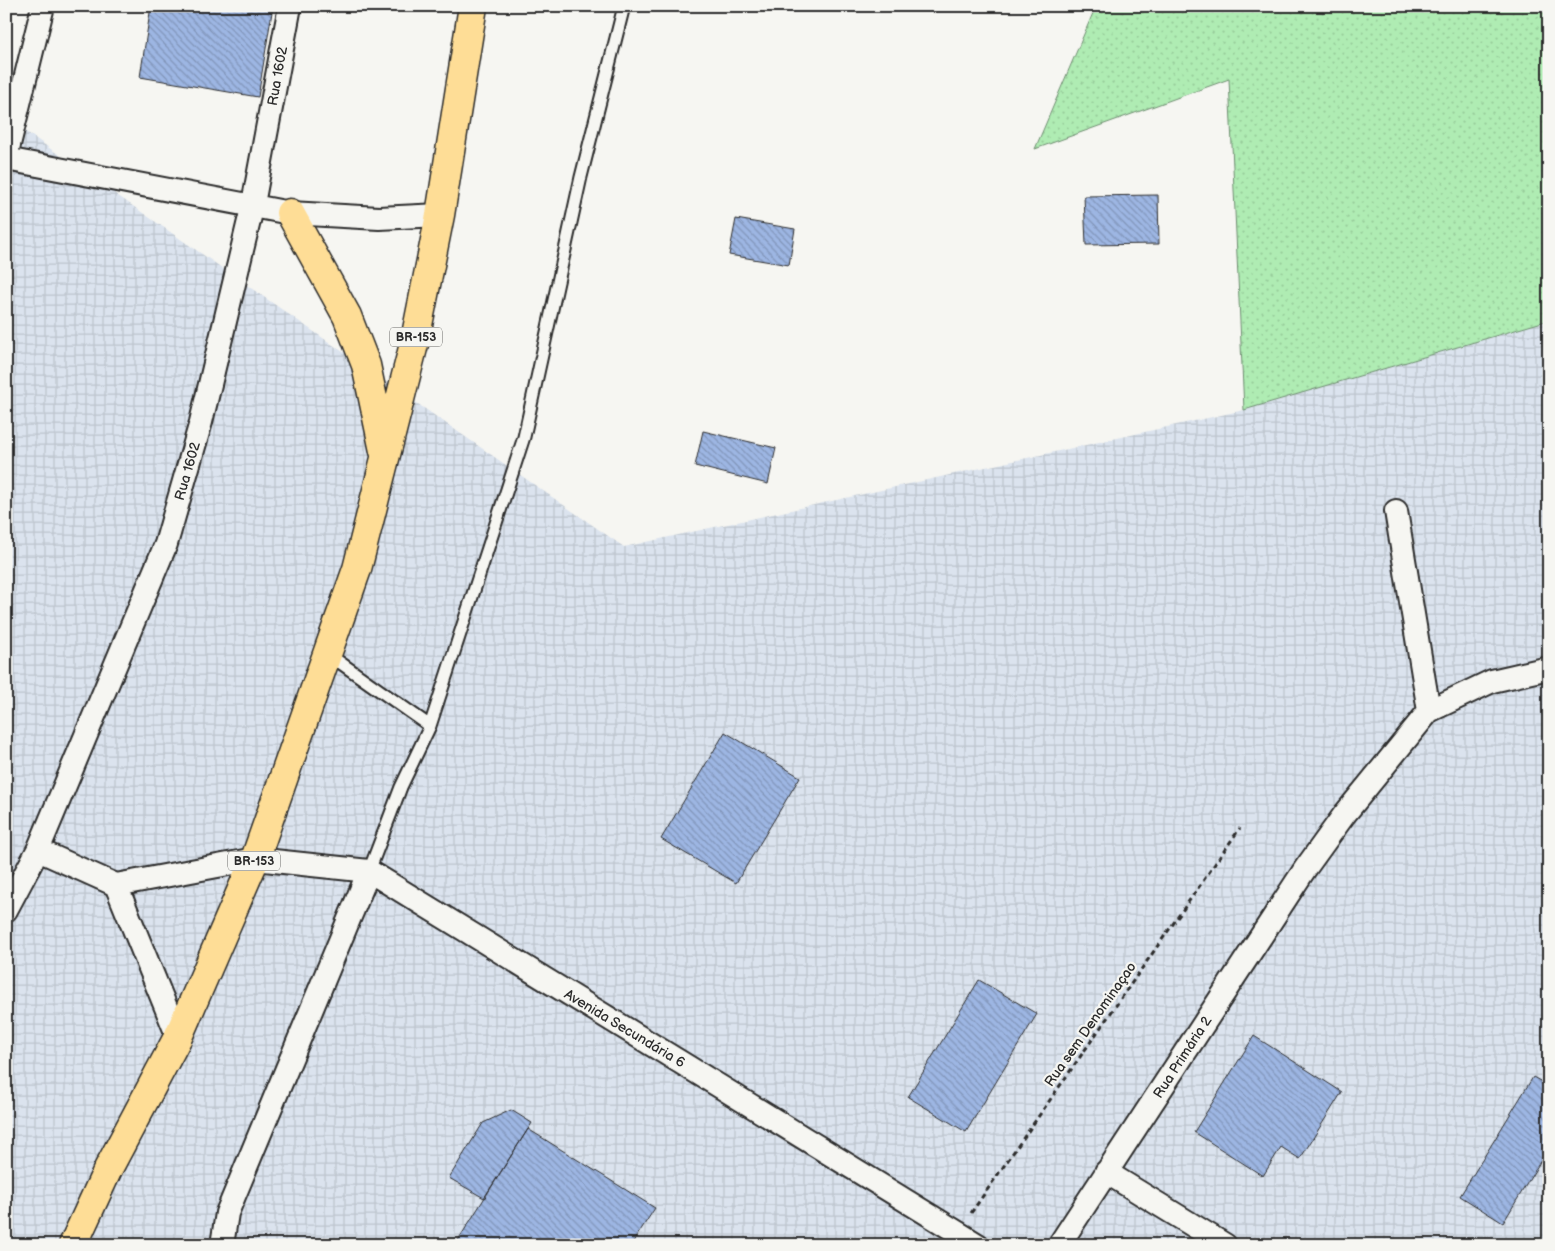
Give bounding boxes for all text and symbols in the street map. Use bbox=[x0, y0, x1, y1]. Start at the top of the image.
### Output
street label: Rua 1602 bbox=[264, 44, 291, 107]
road number: BR-153 bbox=[390, 328, 442, 347]
street label: Rua 1602 bbox=[171, 439, 204, 502]
road number: BR-153 bbox=[228, 851, 280, 870]
street label: Rua sem Denominaçao bbox=[1041, 959, 1140, 1090]
street label: Avenida Secundária 6 bbox=[561, 986, 689, 1072]
street label: Rua Primária 2 bbox=[1150, 1012, 1216, 1101]

